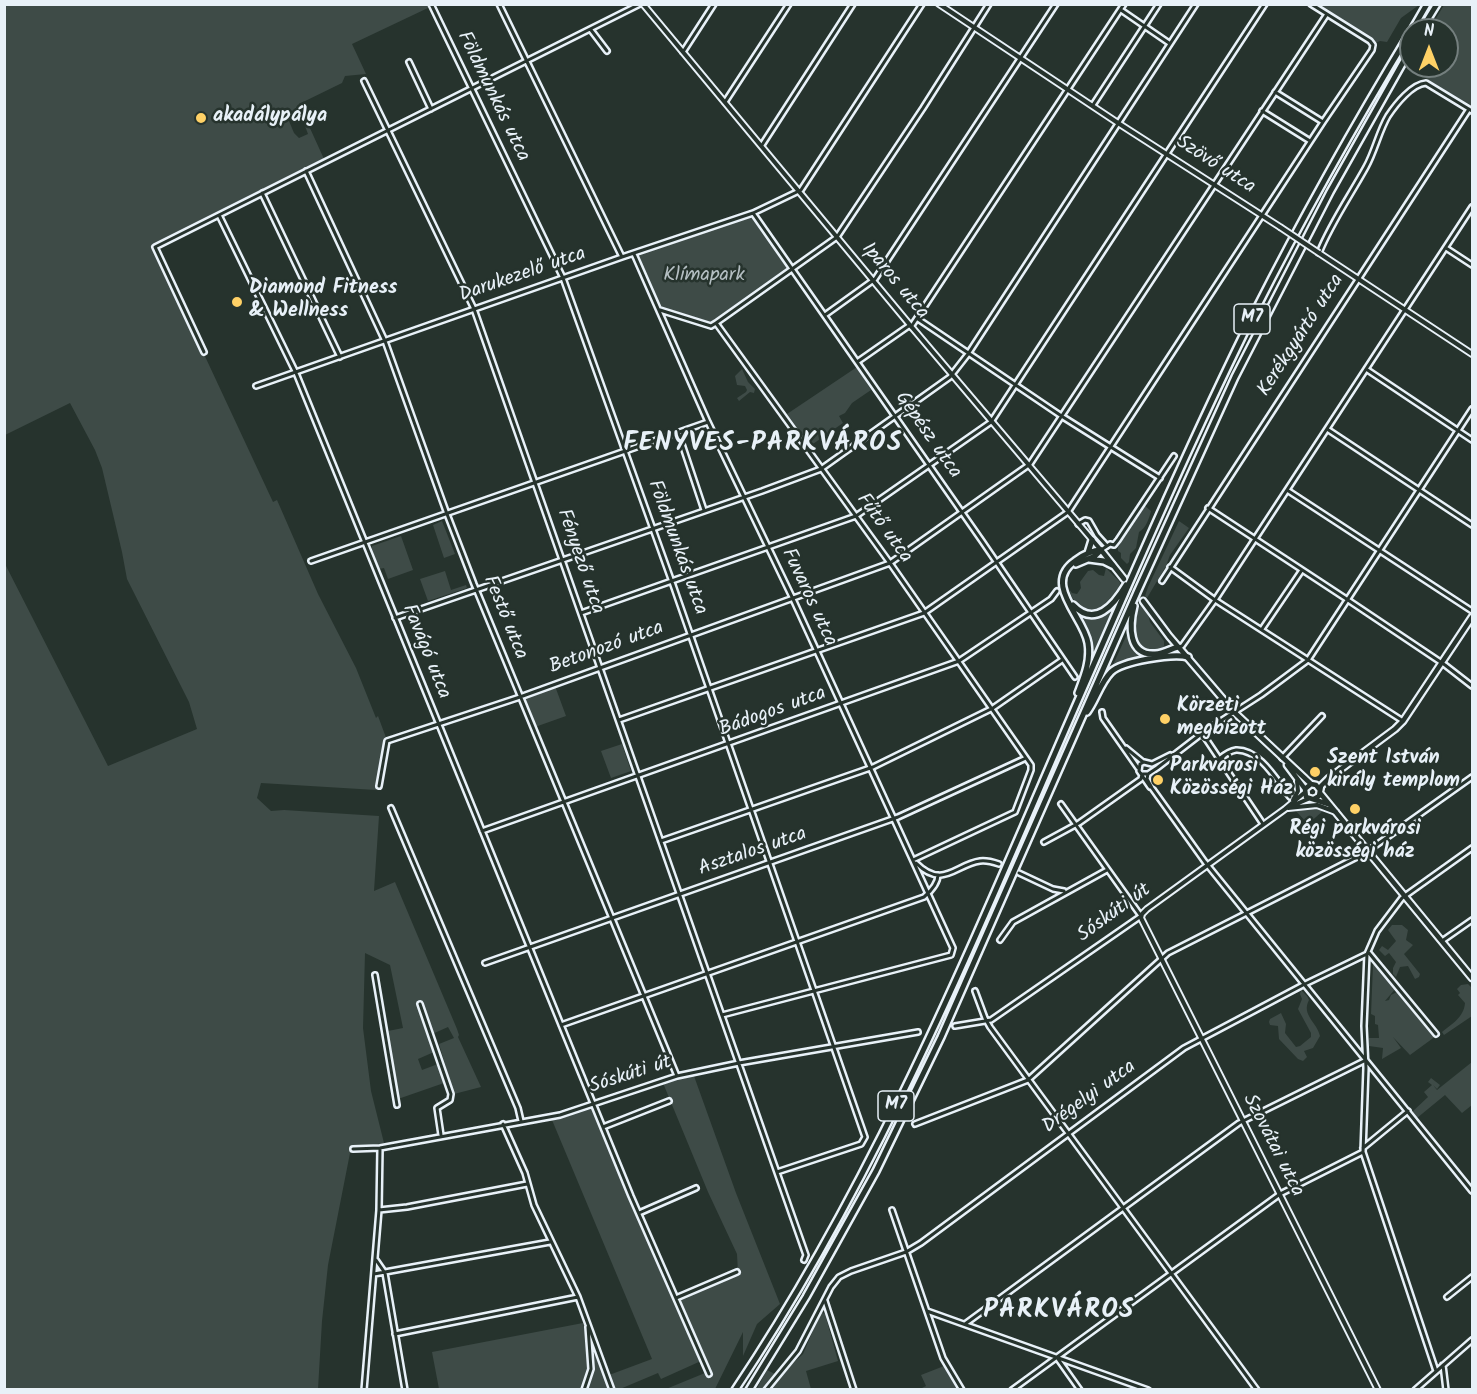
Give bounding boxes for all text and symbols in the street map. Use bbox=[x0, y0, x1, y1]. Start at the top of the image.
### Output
north arrow bbox=[1399, 18, 1459, 78]
text: N bbox=[1424, 19, 1434, 44]
street label: Földmunkás utca bbox=[450, 28, 534, 166]
place label: akadálypálya bbox=[213, 106, 327, 130]
marker: akadálypálya bbox=[194, 111, 208, 125]
street label: Szövő utca bbox=[1171, 132, 1259, 200]
street label: Iparos utca bbox=[855, 239, 933, 325]
street label: Darukezelő utca bbox=[457, 243, 589, 309]
park label: Klímapark bbox=[663, 265, 745, 289]
street label: Kerékgyártó utca bbox=[1254, 270, 1350, 402]
place label: Diamond Fitness & Wellness bbox=[249, 278, 397, 325]
marker: Diamond Fitness & Wellness bbox=[230, 295, 244, 309]
road number: M7 bbox=[1234, 304, 1270, 334]
street label: Gépész utca bbox=[888, 388, 966, 484]
district label: FENYVES-PARKVÁROS bbox=[623, 430, 903, 462]
street label: Földmunkás utca bbox=[641, 477, 711, 619]
street label: Fűtő utca bbox=[850, 489, 916, 569]
street label: Fényező utca bbox=[550, 506, 608, 618]
street label: Fuvaros utca bbox=[775, 545, 841, 651]
street label: Festő utca bbox=[476, 573, 532, 663]
street label: Favágó utca bbox=[395, 601, 455, 703]
street label: Betonozó utca bbox=[547, 617, 667, 681]
street label: Bádogos utca bbox=[716, 683, 830, 743]
place label: Körzeti megbízott bbox=[1177, 696, 1266, 743]
marker: Körzeti megbízott bbox=[1158, 712, 1172, 726]
place label: Szent István király templom bbox=[1327, 748, 1460, 795]
place label: Parkvárosi Közösségi Ház bbox=[1170, 756, 1293, 803]
marker: Szent István király templom bbox=[1308, 765, 1322, 779]
marker: Parkvárosi Közösségi Ház bbox=[1151, 773, 1165, 787]
marker: Régi parkvárosi közösségi ház bbox=[1348, 802, 1362, 816]
place label: Régi parkvárosi közösségi ház bbox=[1289, 819, 1421, 866]
street label: Asztalos utca bbox=[696, 823, 810, 883]
street label: Sóskúti út bbox=[1074, 879, 1156, 949]
street label: Sóskúti út bbox=[587, 1051, 675, 1101]
street label: Drégelyi utca bbox=[1039, 1056, 1141, 1140]
road number: M7 bbox=[878, 1091, 914, 1121]
street label: Szovátai utca bbox=[1236, 1091, 1308, 1201]
district label: PARKVÁROS bbox=[983, 1297, 1135, 1329]

